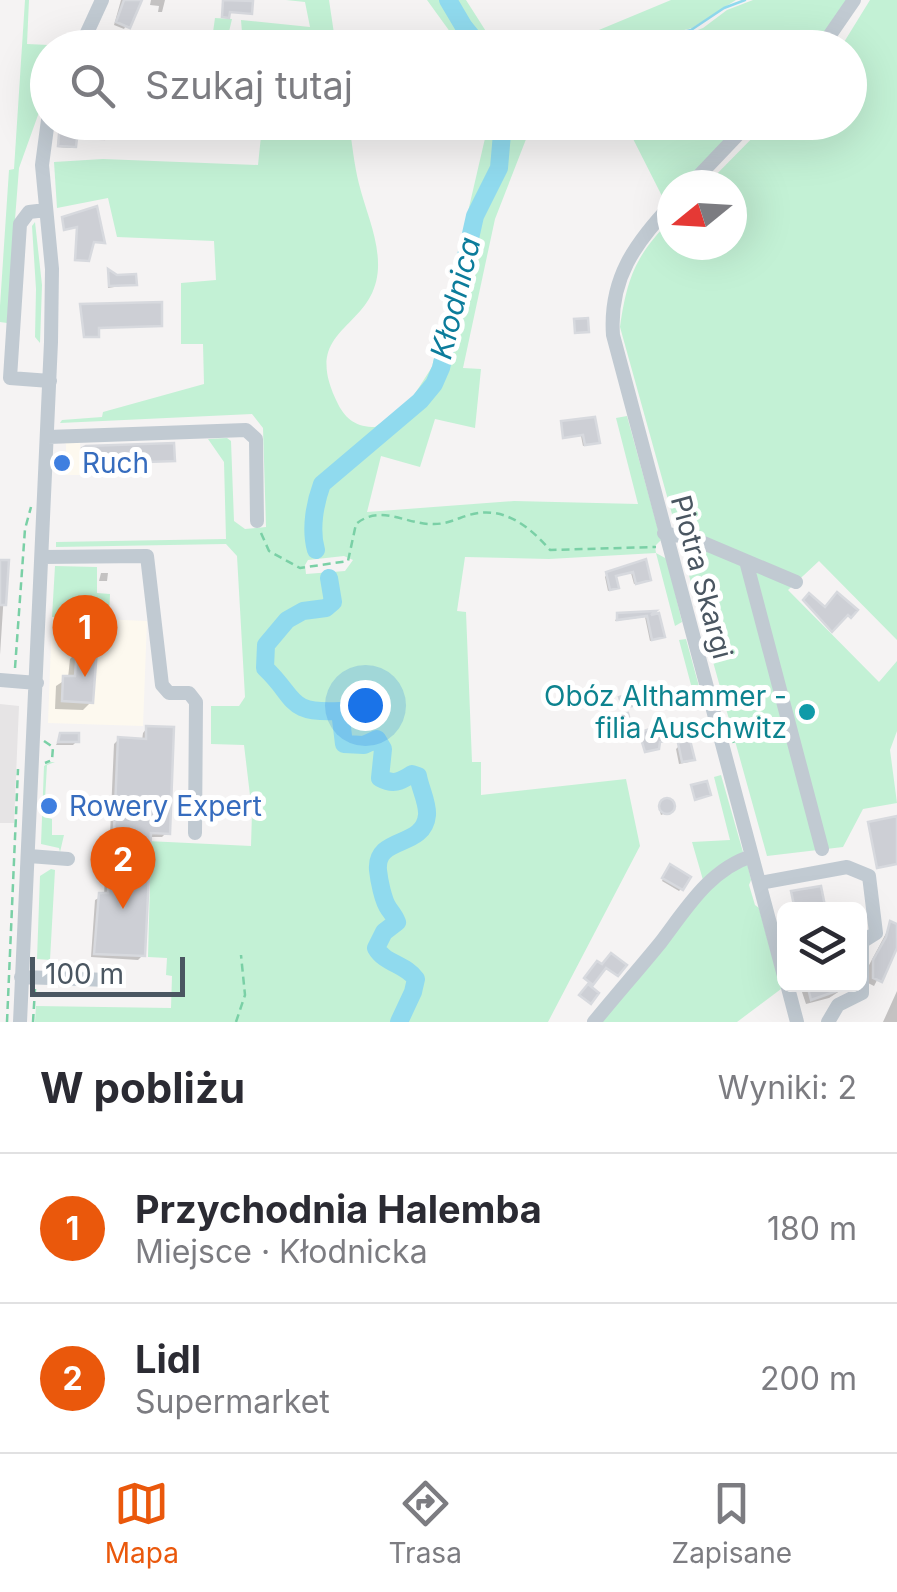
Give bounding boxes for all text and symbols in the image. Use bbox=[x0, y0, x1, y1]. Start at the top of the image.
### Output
search box bbox=[30, 30, 867, 140]
icon: search bbox=[65, 58, 120, 113]
text: Szukaj tutaj bbox=[145, 62, 353, 108]
north arrow bbox=[657, 170, 747, 260]
water label: Kłodnica bbox=[422, 233, 488, 363]
place label: Ruch bbox=[82, 446, 149, 480]
marker: Ruch bbox=[51, 452, 73, 474]
street label: Piotra Skargi bbox=[664, 492, 740, 662]
pin: 1 bbox=[52, 594, 118, 677]
place label: Obóz Althammer - filia Auschwitz bbox=[544, 679, 787, 745]
your location bbox=[340, 680, 391, 731]
marker: Obóz Althammer - filia Auschwitz bbox=[796, 701, 818, 723]
place label: Rowery Expert bbox=[69, 789, 262, 823]
marker: Rowery Expert bbox=[38, 795, 60, 817]
pin: 2 bbox=[90, 826, 156, 909]
map controls bbox=[777, 902, 867, 992]
button: layers bbox=[777, 902, 867, 992]
scale bar bbox=[30, 952, 185, 996]
text: 100 m bbox=[45, 957, 124, 991]
text: W pobliżu bbox=[40, 1062, 245, 1113]
text: Wyniki: 2 bbox=[718, 1068, 857, 1107]
text: Przychodnia Halemba bbox=[135, 1186, 542, 1232]
text: 1 bbox=[66, 1209, 79, 1248]
text: 180 m bbox=[767, 1209, 857, 1248]
text: Miejsce · Kłodnicka bbox=[135, 1232, 428, 1271]
text: Lidl bbox=[135, 1336, 201, 1382]
text: 2 bbox=[62, 1359, 83, 1398]
text: 200 m bbox=[760, 1359, 857, 1398]
text: Supermarket bbox=[135, 1382, 330, 1421]
tab: Mapa bbox=[105, 1476, 179, 1570]
tab: Trasa bbox=[389, 1476, 462, 1570]
tab: Zapisane bbox=[672, 1476, 792, 1570]

